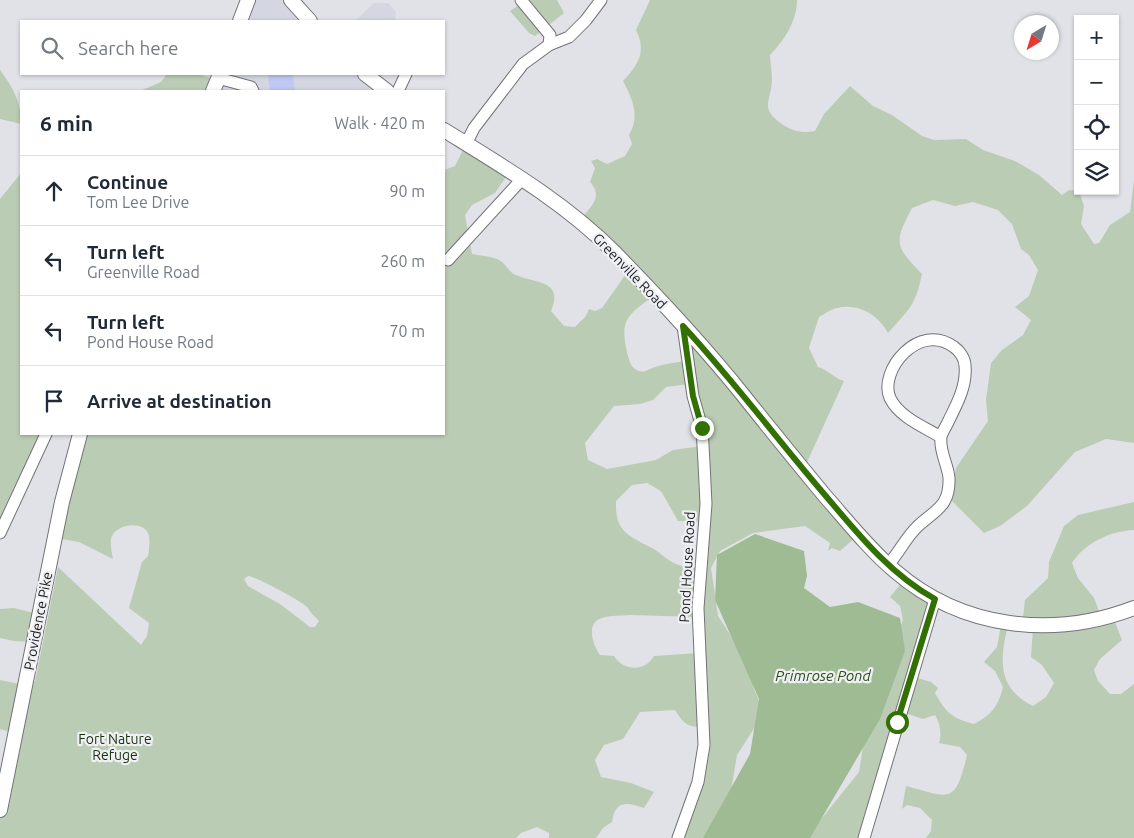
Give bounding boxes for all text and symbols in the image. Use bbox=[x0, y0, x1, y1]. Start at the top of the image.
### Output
north arrow bbox=[1014, 15, 1059, 60]
map controls bbox=[1074, 15, 1119, 195]
button: + bbox=[1074, 15, 1119, 60]
search box bbox=[20, 20, 445, 75]
icon: search bbox=[38, 34, 66, 62]
text: Search here bbox=[78, 37, 178, 59]
button: − bbox=[1074, 60, 1119, 105]
button: locate bbox=[1074, 105, 1119, 150]
text: 6 min bbox=[40, 111, 93, 135]
text: Walk · 420 m bbox=[334, 114, 425, 132]
button: layers bbox=[1074, 150, 1119, 195]
text: Continue bbox=[87, 171, 168, 193]
icon: ahead bbox=[40, 177, 68, 205]
text: 90 m bbox=[389, 182, 425, 200]
text: Tom Lee Drive bbox=[87, 193, 189, 211]
street label: Greenville Road bbox=[590, 230, 670, 312]
text: Turn left bbox=[87, 241, 165, 263]
icon: left bbox=[40, 247, 68, 275]
text: 260 m bbox=[380, 252, 425, 270]
text: Greenville Road bbox=[87, 263, 200, 281]
text: Turn left bbox=[87, 311, 165, 333]
icon: left bbox=[40, 317, 68, 345]
text: 70 m bbox=[389, 322, 425, 340]
text: Pond House Road bbox=[87, 333, 214, 351]
icon: arrive bbox=[40, 387, 68, 415]
text: Arrive at destination bbox=[87, 390, 272, 412]
route end bbox=[691, 417, 714, 440]
street label: Pond House Road bbox=[676, 511, 698, 623]
street label: Providence Pike bbox=[21, 571, 55, 671]
water label: Primrose Pond bbox=[775, 667, 871, 684]
route start bbox=[886, 711, 909, 734]
park label: Fort Nature Refuge bbox=[78, 731, 152, 763]

